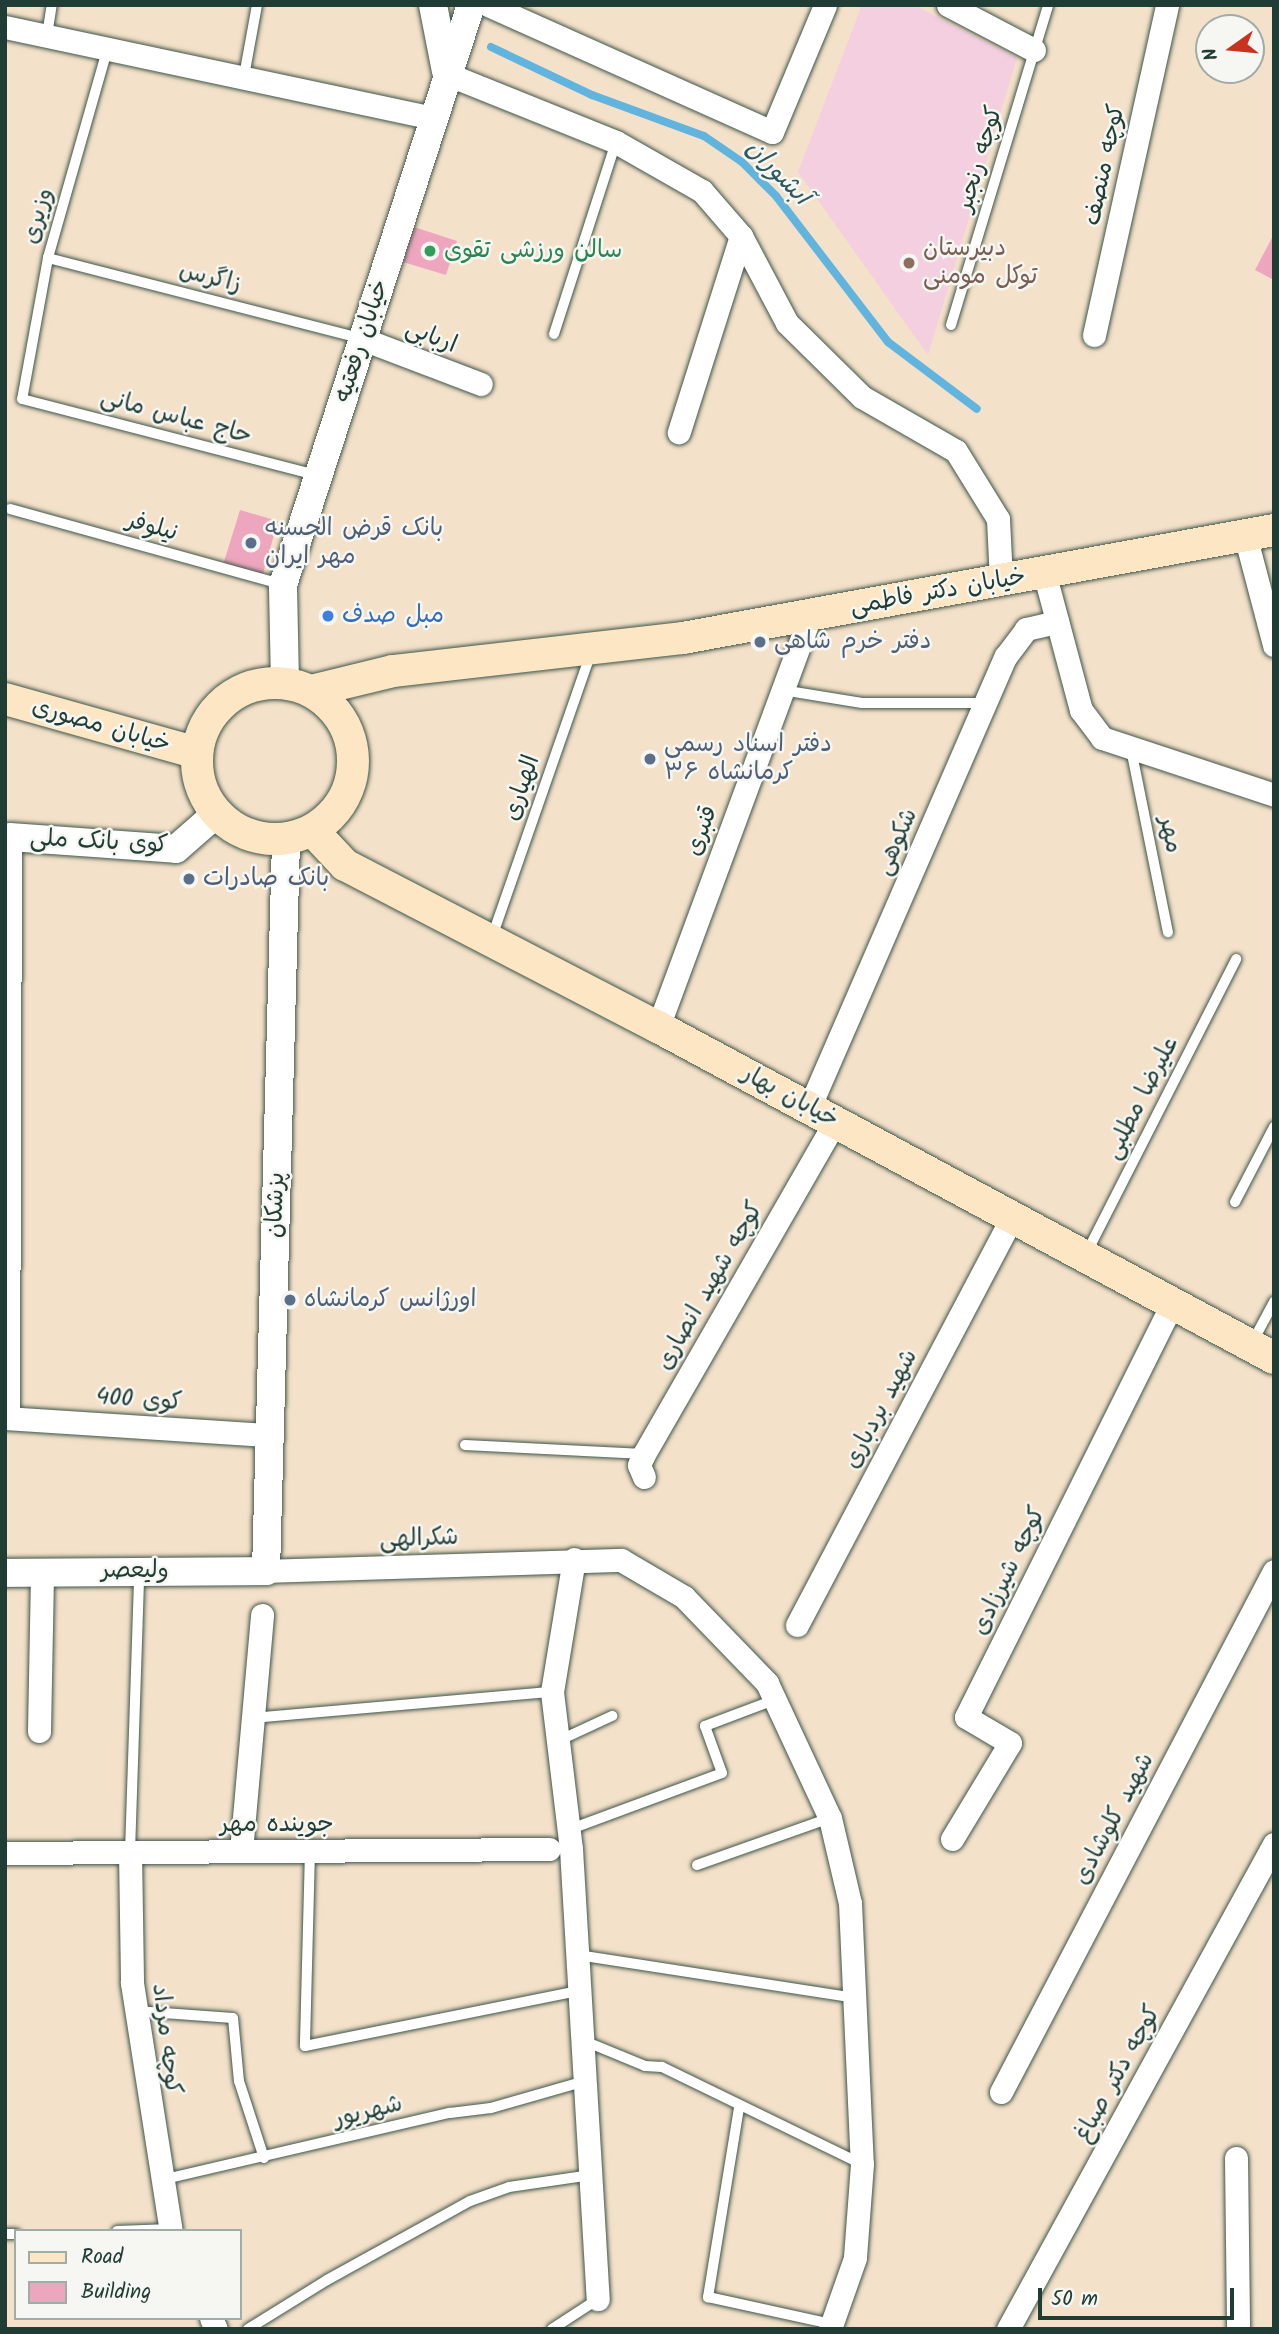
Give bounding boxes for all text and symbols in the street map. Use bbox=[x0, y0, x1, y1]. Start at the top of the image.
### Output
north arrow bbox=[1195, 14, 1265, 84]
text: N bbox=[1196, 44, 1228, 64]
street label: کوچه منصف bbox=[1078, 102, 1132, 228]
street label: کوچه رنجبر bbox=[950, 103, 1010, 215]
water label: آبشوران bbox=[738, 133, 816, 213]
street label: وزیری bbox=[16, 185, 60, 247]
place label: دبیرستان توکل مومنی bbox=[923, 235, 1038, 291]
place label: سالن ورزشی تقوی bbox=[444, 237, 622, 265]
marker: سالن ورزشی تقوی bbox=[422, 243, 438, 259]
marker: دبیرستان توکل مومنی bbox=[901, 255, 917, 271]
street label: زاگرس bbox=[176, 256, 244, 300]
street label: خیابان رفعتیه bbox=[329, 276, 395, 406]
street label: اربابی bbox=[401, 314, 461, 360]
street label: حاج عباس مانی bbox=[97, 383, 255, 451]
street label: نیلوفر bbox=[123, 506, 181, 548]
place label: بانک قرض الحسنه مهر ایران bbox=[265, 515, 443, 571]
marker: بانک قرض الحسنه مهر ایران bbox=[243, 535, 259, 551]
street label: خیابان دکتر فاطمی bbox=[848, 562, 1028, 622]
place label: مبل صدف bbox=[342, 602, 444, 630]
marker: مبل صدف bbox=[320, 608, 336, 624]
place label: دفتر خرم شاهی bbox=[774, 628, 931, 656]
marker: دفتر خرم شاهی bbox=[752, 634, 768, 650]
street label: خیابان مصوری bbox=[29, 693, 173, 759]
place label: دفتر اسناد رسمی ۳۶ کرمانشاه bbox=[664, 731, 832, 787]
street label: الهیاری bbox=[497, 751, 547, 825]
marker: دفتر اسناد رسمی ۳۶ کرمانشاه bbox=[642, 751, 658, 767]
street label: قنبری bbox=[680, 802, 724, 860]
street label: شکوهی bbox=[870, 804, 924, 880]
street label: مهر bbox=[1152, 814, 1188, 856]
street label: کوی بانک ملی bbox=[29, 824, 169, 860]
place label: بانک صادرات bbox=[203, 865, 329, 893]
marker: بانک صادرات bbox=[181, 871, 197, 887]
street label: علیرضا مطلبی bbox=[1099, 1032, 1185, 1164]
street label: خیابان بهار bbox=[737, 1060, 843, 1134]
street label: پزشکان bbox=[260, 1171, 292, 1239]
street label: کوچه شهید انصاری bbox=[650, 1197, 770, 1375]
place label: اورژانس کرمانشاه bbox=[304, 1286, 476, 1314]
marker: اورژانس کرمانشاه bbox=[282, 1292, 298, 1308]
street label: شهید بردباری bbox=[838, 1344, 924, 1474]
street label: کوی 400 bbox=[95, 1383, 183, 1417]
street label: کوچه شیرزادی bbox=[966, 1502, 1052, 1640]
street label: شکرالهی bbox=[379, 1523, 459, 1555]
street label: ولیعصر bbox=[101, 1557, 169, 1585]
street label: شهید کلوشادی bbox=[1067, 1748, 1161, 1890]
street label: جوینده مهر bbox=[220, 1811, 334, 1839]
street label: کوچه مرداد bbox=[145, 1982, 187, 2096]
street label: کوچه دکتر صباغ bbox=[1069, 2001, 1167, 2147]
street label: شهریور bbox=[331, 2090, 405, 2134]
legend bbox=[14, 2229, 242, 2320]
text: Road bbox=[81, 2241, 123, 2274]
scale bar bbox=[1041, 2274, 1237, 2318]
text: Building bbox=[81, 2276, 151, 2309]
text: 50 m bbox=[1051, 2283, 1098, 2316]

